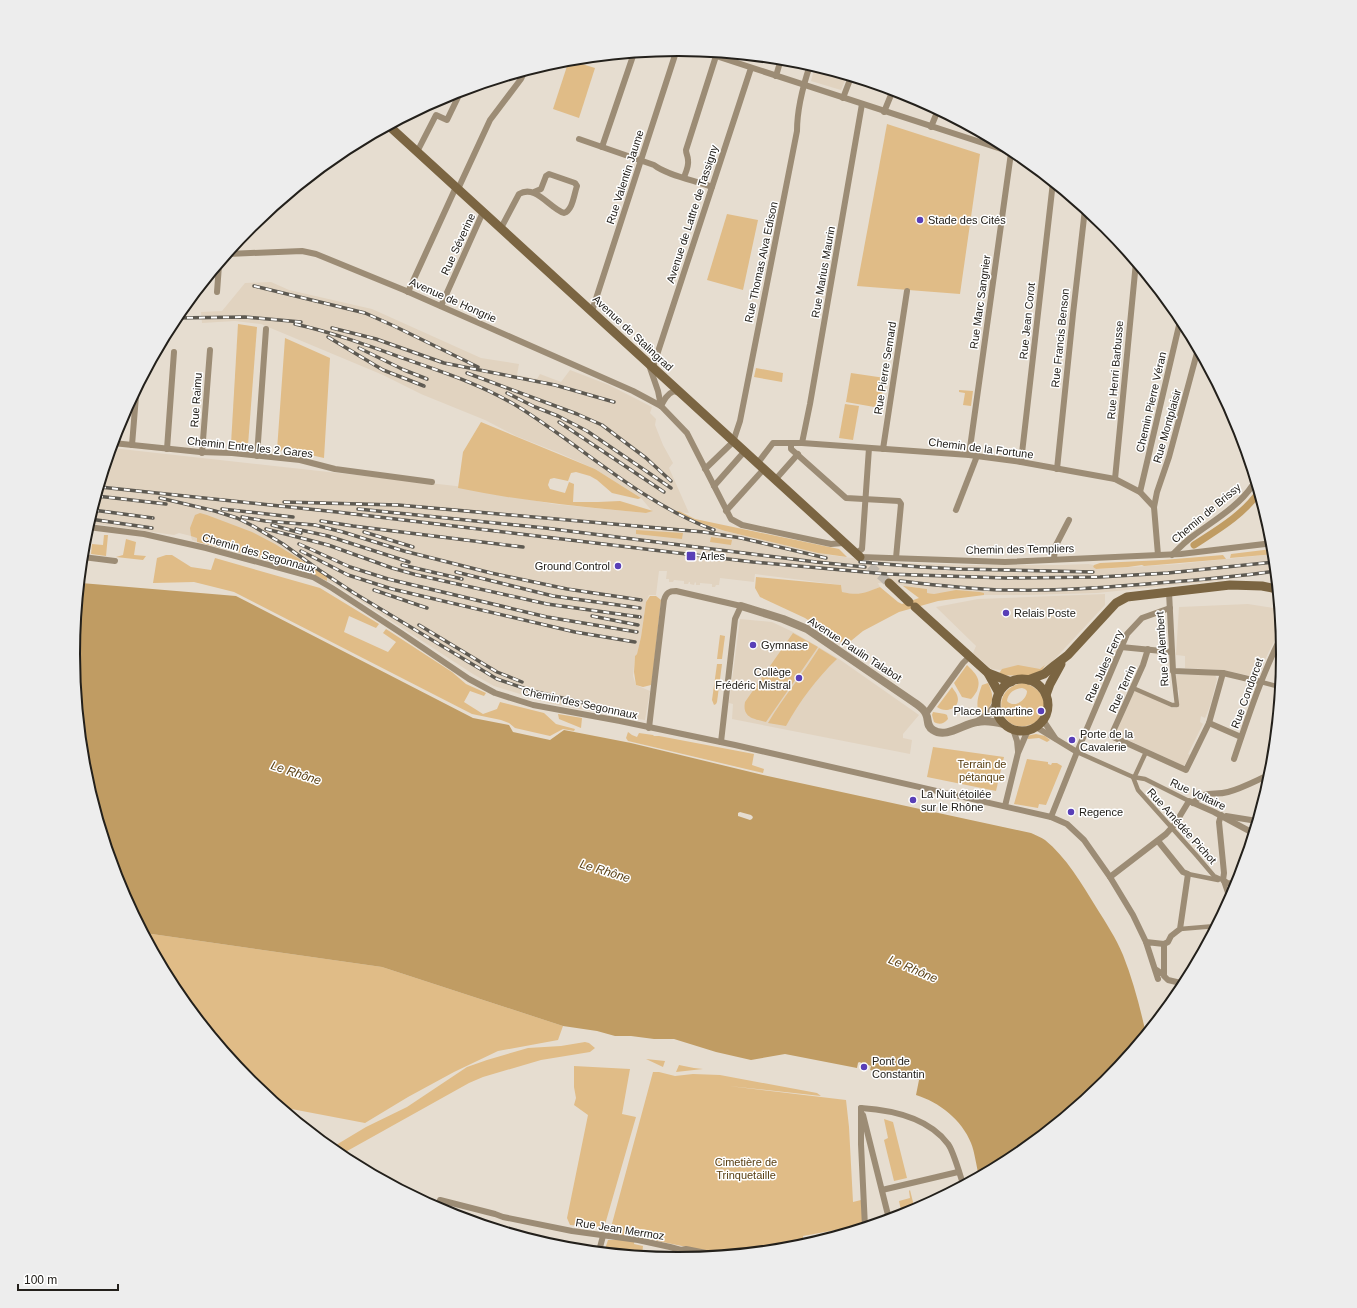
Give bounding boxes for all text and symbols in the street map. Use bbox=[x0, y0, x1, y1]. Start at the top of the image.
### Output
street label: Rue Valentin Jaume bbox=[604, 128, 646, 226]
street label: Avenue de Lattre de Tassigny bbox=[664, 143, 720, 285]
street label: Rue Thomas Alva Edison bbox=[742, 200, 780, 324]
street label: Rue Séverine bbox=[438, 211, 478, 277]
place label: Stade des Cités bbox=[928, 214, 1006, 226]
marker: Stade des Cités bbox=[915, 215, 925, 225]
street label: Rue Marius Maurin bbox=[809, 225, 837, 319]
street label: Rue Marc Sangnier bbox=[967, 254, 993, 350]
street label: Avenue de Hongrie bbox=[408, 275, 498, 325]
street label: Rue Jean Corot bbox=[1017, 282, 1037, 360]
street label: Rue Francis Benson bbox=[1049, 288, 1071, 388]
street label: Avenue de Stalingrad bbox=[591, 293, 675, 373]
street label: Rue Henri Barbusse bbox=[1105, 320, 1125, 420]
street label: Rue Pierre Semard bbox=[872, 321, 898, 415]
street label: Chemin Pierre Véran bbox=[1134, 351, 1168, 453]
street label: Rue Raimu bbox=[188, 372, 204, 428]
street label: Rue Montplaisir bbox=[1151, 387, 1183, 464]
street label: Chemin Entre les 2 Gares bbox=[186, 434, 314, 460]
street label: Chemin de la Fortune bbox=[928, 436, 1034, 460]
street label: Chemin de Brissy bbox=[1169, 480, 1243, 545]
street label: Chemin des Segonnaux bbox=[201, 531, 318, 575]
street label: Chemin des Templiers bbox=[966, 542, 1075, 556]
marker: Arles bbox=[685, 550, 697, 562]
place label: Arles bbox=[700, 550, 726, 562]
place label: Ground Control bbox=[535, 560, 610, 572]
marker: Ground Control bbox=[613, 561, 623, 571]
place label: Relais Poste bbox=[1014, 607, 1076, 619]
marker: Relais Poste bbox=[1001, 608, 1011, 618]
street label: Rue d'Alembert bbox=[1153, 611, 1171, 687]
street label: Avenue Paulin Talabot bbox=[806, 614, 904, 684]
street label: Rue Jules Ferry bbox=[1083, 628, 1125, 704]
place label: Gymnase bbox=[761, 639, 808, 651]
marker: Gymnase bbox=[748, 640, 758, 650]
street label: Rue Condorcet bbox=[1229, 656, 1265, 730]
street label: Rue Terrin bbox=[1106, 663, 1138, 715]
place label: Collège Frédéric Mistral bbox=[715, 666, 791, 691]
marker: Collège Frédéric Mistral bbox=[794, 673, 804, 683]
street label: Chemin des Segonnaux bbox=[521, 685, 639, 721]
place label: Place Lamartine bbox=[954, 705, 1033, 717]
marker: Place Lamartine bbox=[1036, 706, 1046, 716]
place label: Porte de la Cavalerie bbox=[1080, 728, 1134, 753]
marker: Porte de la Cavalerie bbox=[1067, 735, 1077, 745]
water label: Le Rhône bbox=[269, 758, 323, 788]
park label: Terrain de pétanque bbox=[958, 758, 1006, 783]
street label: Rue Voltaire bbox=[1168, 776, 1228, 812]
street label: Rue Amédée Pichot bbox=[1145, 786, 1219, 866]
place label: La Nuit étoilée sur le Rhône bbox=[921, 788, 991, 813]
marker: La Nuit étoilée sur le Rhône bbox=[908, 795, 918, 805]
place label: Regence bbox=[1079, 806, 1123, 818]
marker: Regence bbox=[1066, 807, 1076, 817]
water label: Le Rhône bbox=[578, 857, 632, 885]
water label: Le Rhône bbox=[886, 952, 940, 986]
place label: Pont de Constantin bbox=[872, 1055, 925, 1080]
marker: Pont de Constantin bbox=[859, 1062, 869, 1072]
park label: Cimetière de Trinquetaille bbox=[715, 1156, 777, 1181]
street label: Rue Jean Mermoz bbox=[575, 1216, 665, 1242]
scale bar bbox=[18, 1266, 118, 1292]
text: 100 m bbox=[24, 1273, 57, 1287]

